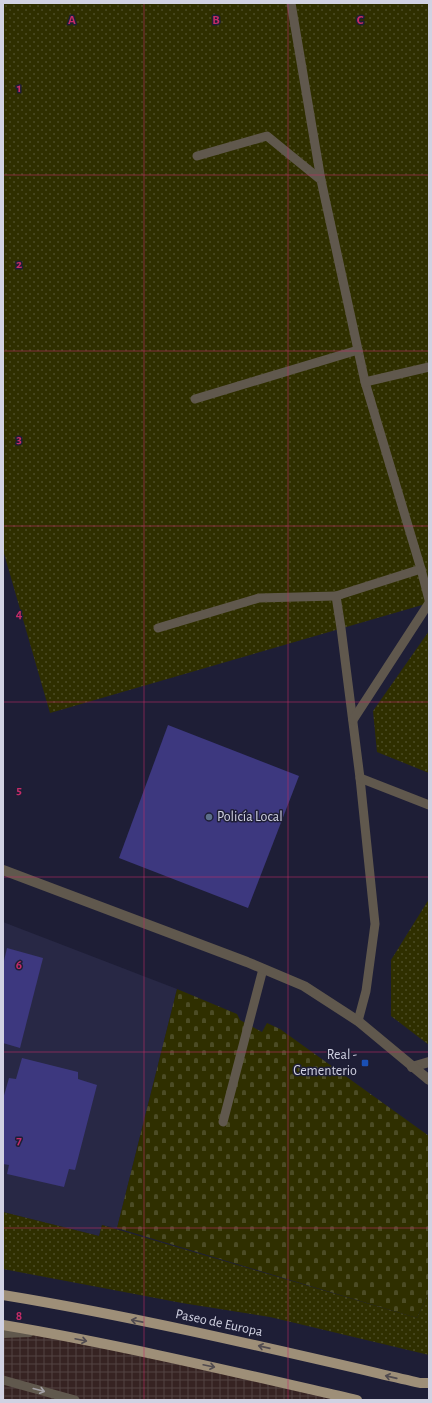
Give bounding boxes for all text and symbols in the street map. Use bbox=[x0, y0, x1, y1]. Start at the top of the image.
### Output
text: A bbox=[68, 14, 76, 27]
text: B bbox=[212, 14, 220, 27]
text: C bbox=[357, 14, 364, 27]
text: 1 bbox=[17, 82, 21, 95]
text: 2 bbox=[16, 258, 22, 271]
text: 3 bbox=[16, 433, 22, 446]
text: 4 bbox=[16, 608, 23, 621]
text: 5 bbox=[16, 784, 22, 797]
place label: Policía Local bbox=[217, 810, 283, 824]
marker: Policía Local bbox=[204, 812, 214, 822]
text: 6 bbox=[16, 959, 22, 972]
place label: Real - Cementerio bbox=[293, 1048, 357, 1078]
marker: Real - Cementerio bbox=[360, 1058, 370, 1068]
text: 7 bbox=[16, 1134, 22, 1147]
street label: Paseo de Europa bbox=[174, 1307, 264, 1339]
text: 8 bbox=[16, 1310, 22, 1323]
one-way arrow bbox=[131, 1316, 144, 1324]
one-way arrow bbox=[74, 1336, 87, 1344]
one-way arrow bbox=[258, 1343, 271, 1351]
one-way arrow bbox=[202, 1362, 215, 1370]
one-way arrow bbox=[385, 1372, 398, 1380]
one-way arrow bbox=[32, 1387, 45, 1394]

